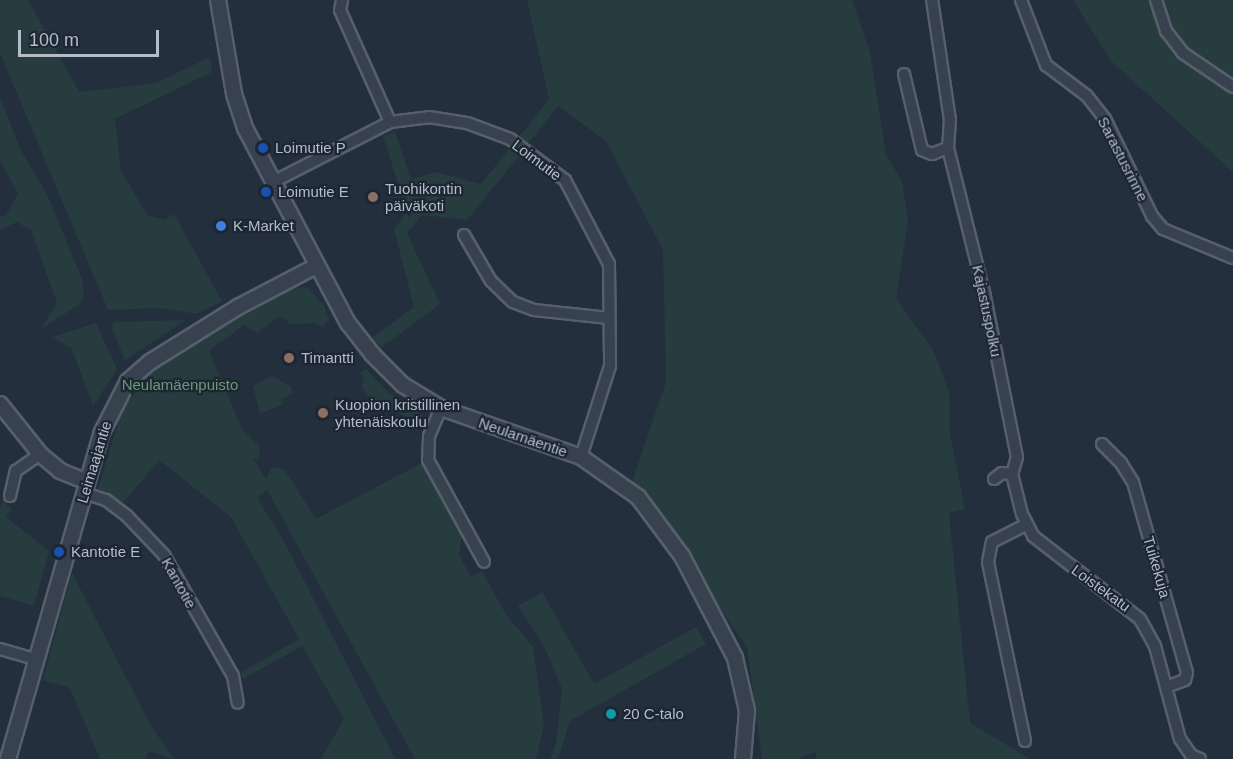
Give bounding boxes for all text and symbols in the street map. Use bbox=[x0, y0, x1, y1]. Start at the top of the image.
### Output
scale bar bbox=[21, 18, 162, 56]
text: 100 m bbox=[29, 30, 79, 50]
street label: Sarastusrinne bbox=[1094, 114, 1152, 204]
street label: Loimutie bbox=[509, 136, 565, 184]
place label: Loimutie P bbox=[275, 139, 346, 157]
marker: Loimutie P bbox=[256, 141, 270, 155]
place label: Tuohikontin päiväkoti bbox=[385, 179, 462, 214]
place label: Loimutie E bbox=[278, 183, 349, 201]
marker: Loimutie E bbox=[259, 185, 273, 199]
marker: Tuohikontin päiväkoti bbox=[366, 190, 380, 204]
place label: K-Market bbox=[233, 217, 294, 235]
marker: K-Market bbox=[214, 219, 228, 233]
street label: Kajastuspolku bbox=[968, 263, 1006, 359]
place label: Timantti bbox=[301, 349, 354, 367]
marker: Timantti bbox=[282, 351, 296, 365]
park label: Neulamäenpuisto bbox=[122, 376, 238, 394]
place label: Kuopion kristillinen yhtenäiskoulu bbox=[335, 395, 460, 430]
marker: Kuopion kristillinen yhtenäiskoulu bbox=[316, 406, 330, 420]
street label: Neulamäentie bbox=[476, 413, 570, 461]
street label: Leimaajantie bbox=[73, 419, 115, 505]
street label: Tuikekuja bbox=[1140, 534, 1174, 600]
place label: Kantotie E bbox=[71, 543, 140, 561]
marker: Kantotie E bbox=[52, 545, 66, 559]
street label: Kantotie bbox=[158, 555, 200, 611]
street label: Loistekatu bbox=[1068, 561, 1134, 615]
place label: 20 C-talo bbox=[623, 705, 684, 723]
marker: 20 C-talo bbox=[604, 707, 618, 721]

